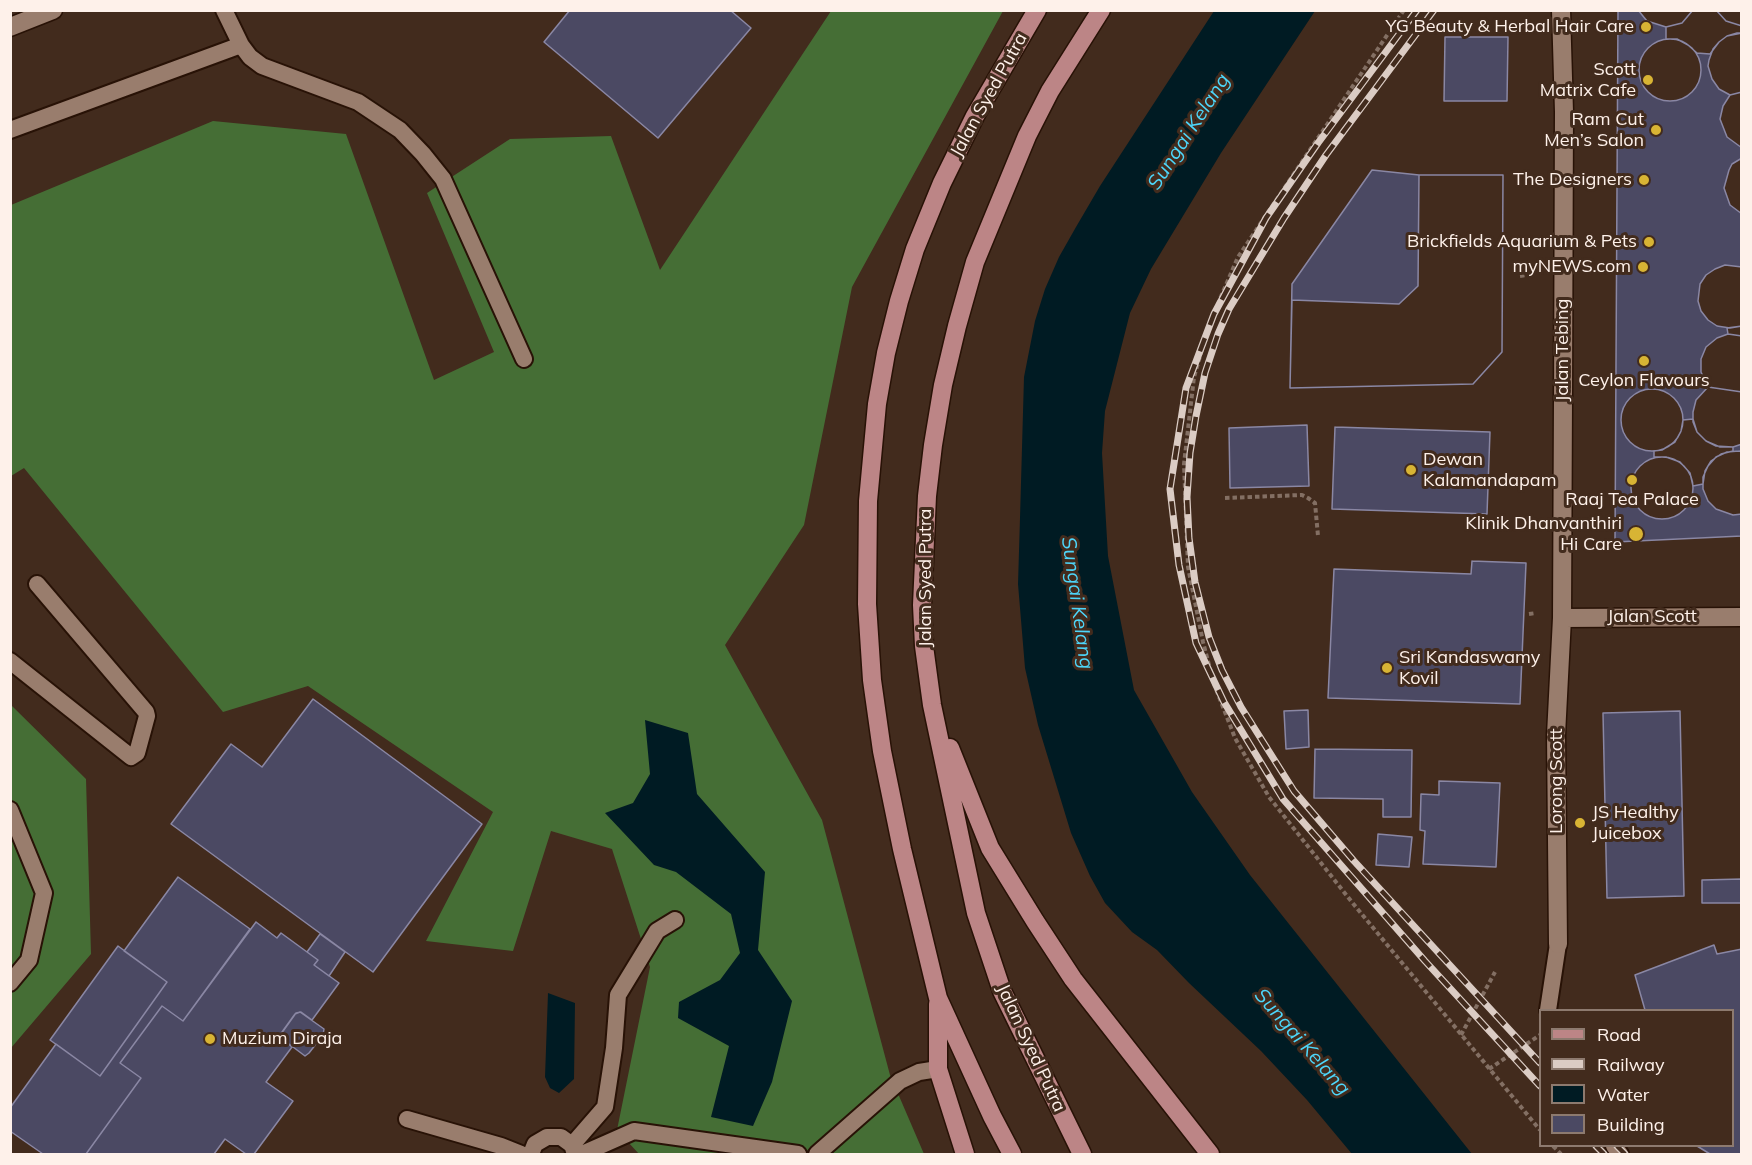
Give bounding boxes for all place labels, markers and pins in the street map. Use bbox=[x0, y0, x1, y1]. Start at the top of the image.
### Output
place label: YG Beauty & Herbal Hair Care bbox=[1386, 16, 1634, 38]
marker: YG Beauty & Herbal Hair Care bbox=[1639, 20, 1653, 34]
place label: Scott Matrix Cafe bbox=[1540, 59, 1636, 101]
marker: Scott Matrix Cafe bbox=[1641, 73, 1655, 87]
place label: Ram Cut Men’s Salon bbox=[1544, 109, 1644, 152]
marker: Ram Cut Men’s Salon bbox=[1649, 123, 1663, 137]
place label: The Designers bbox=[1513, 169, 1632, 191]
marker: The Designers bbox=[1637, 173, 1651, 187]
place label: Brickfields Aquarium & Pets bbox=[1407, 231, 1637, 253]
marker: Brickfields Aquarium & Pets bbox=[1642, 235, 1656, 249]
place label: myNEWS.com bbox=[1512, 256, 1631, 278]
marker: myNEWS.com bbox=[1636, 260, 1650, 274]
marker: Ceylon Flavours bbox=[1637, 354, 1651, 368]
place label: Ceylon Flavours bbox=[1578, 370, 1710, 392]
place label: Dewan Kalamandapam bbox=[1423, 449, 1556, 492]
marker: Dewan Kalamandapam bbox=[1404, 463, 1418, 477]
marker: Raaj Tea Palace bbox=[1625, 473, 1639, 487]
place label: Raaj Tea Palace bbox=[1565, 489, 1699, 511]
place label: Klinik Dhanvanthiri Hi Care bbox=[1465, 513, 1622, 556]
marker: Klinik Dhanvanthiri Hi Care bbox=[1627, 525, 1645, 543]
place label: Sri Kandaswamy Kovil bbox=[1399, 647, 1540, 690]
marker: Sri Kandaswamy Kovil bbox=[1380, 661, 1394, 675]
place label: JS Healthy Juicebox bbox=[1592, 802, 1679, 844]
marker: JS Healthy Juicebox bbox=[1573, 816, 1587, 830]
place label: Muzium Diraja bbox=[222, 1028, 342, 1050]
marker: Muzium Diraja bbox=[203, 1032, 217, 1046]

